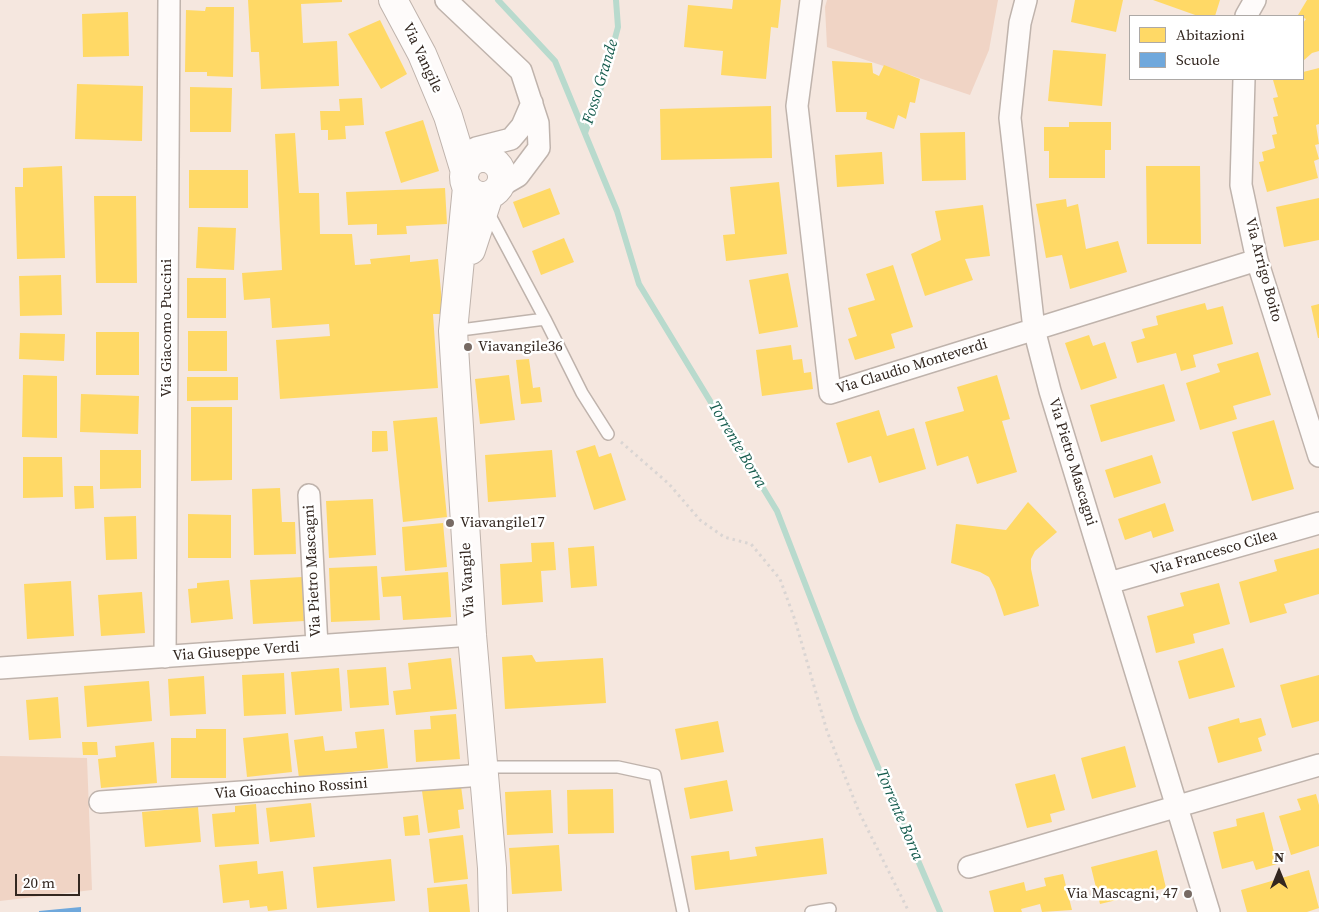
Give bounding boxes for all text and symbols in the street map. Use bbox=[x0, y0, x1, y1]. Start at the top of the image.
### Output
legend bbox=[1129, 15, 1304, 80]
street label: Via Vangile bbox=[398, 20, 446, 96]
text: Abitazioni bbox=[1176, 24, 1245, 45]
water label: Fosso Grande bbox=[579, 37, 623, 127]
text: Scuole bbox=[1176, 49, 1220, 70]
street label: Via Arrigo Boito bbox=[1240, 216, 1286, 324]
street label: Via Giacomo Puccini bbox=[158, 259, 176, 397]
street label: Via Claudio Monteverdi bbox=[834, 335, 990, 399]
place label: Viavangile36 bbox=[478, 338, 563, 356]
marker: Viavangile36 bbox=[462, 341, 474, 353]
street label: Via Pietro Mascagni bbox=[1044, 396, 1100, 528]
water label: Torrente Borra bbox=[704, 398, 770, 492]
street label: Via Pietro Mascagni bbox=[301, 504, 325, 638]
place label: Viavangile17 bbox=[460, 514, 545, 532]
marker: Viavangile17 bbox=[444, 517, 456, 529]
street label: Via Francesco Cilea bbox=[1149, 526, 1279, 580]
street label: Via Vangile bbox=[457, 542, 479, 618]
street label: Via Giuseppe Verdi bbox=[172, 639, 300, 665]
water label: Torrente Borra bbox=[871, 766, 927, 864]
street label: Via Gioacchino Rossini bbox=[214, 775, 368, 803]
north arrow bbox=[1254, 847, 1304, 897]
text: N bbox=[1274, 847, 1284, 867]
scale bar bbox=[18, 864, 82, 896]
text: 20 m bbox=[23, 872, 55, 893]
place label: Via Mascagni, 47 bbox=[1066, 885, 1178, 903]
marker: Via Mascagni, 47 bbox=[1182, 888, 1194, 900]

